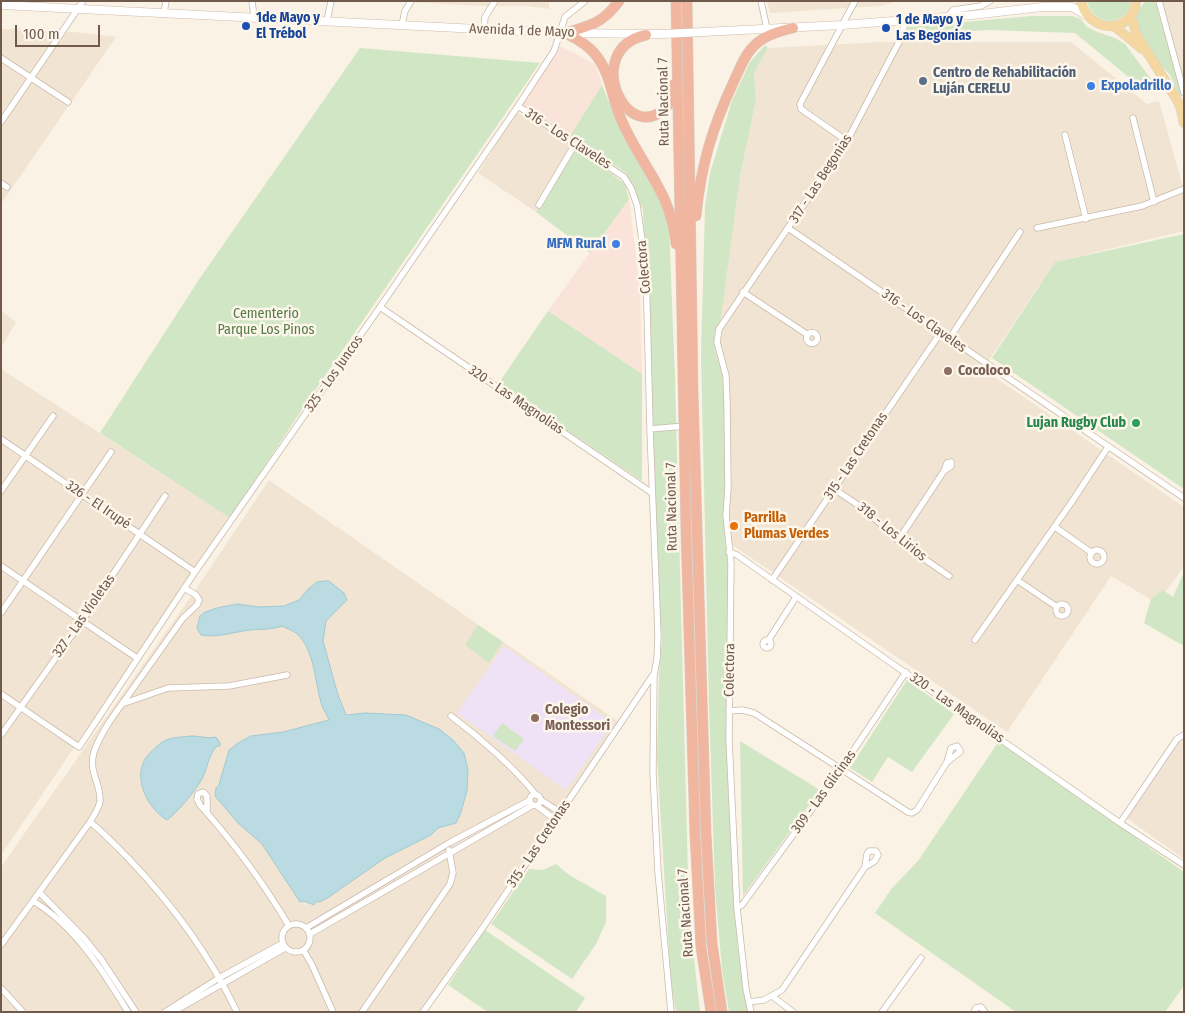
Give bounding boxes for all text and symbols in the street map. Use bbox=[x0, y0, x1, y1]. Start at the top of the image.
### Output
place label: 1de Mayo y El Trébol bbox=[256, 10, 320, 42]
place label: 1 de Mayo y Las Begonias bbox=[896, 12, 971, 44]
scale bar bbox=[18, 15, 102, 47]
marker: 1de Mayo y El Trébol bbox=[240, 20, 252, 32]
street label: Avenida 1 de Mayo bbox=[469, 21, 575, 41]
marker: 1 de Mayo y Las Begonias bbox=[880, 22, 892, 34]
text: 100 m bbox=[23, 25, 60, 43]
street label: Ruta Nacional 7 bbox=[655, 58, 673, 146]
place label: Centro de Rehabilitación Luján CERELU bbox=[933, 65, 1076, 98]
marker: Centro de Rehabilitación Luján CERELU bbox=[917, 75, 929, 87]
place label: Expoladrillo bbox=[1101, 78, 1171, 94]
marker: Expoladrillo bbox=[1085, 80, 1097, 92]
street label: 316 - Los Claveles bbox=[522, 105, 614, 173]
street label: 317 - Las Begonias bbox=[786, 131, 856, 227]
place label: MFM Rural bbox=[547, 236, 606, 252]
marker: MFM Rural bbox=[610, 238, 622, 250]
street label: Colectora bbox=[633, 239, 655, 295]
street label: 316 - Los Claveles bbox=[878, 286, 970, 356]
park label: Cementerio Parque Los Pinos bbox=[217, 306, 315, 338]
street label: 325 - Los Juncos bbox=[301, 332, 367, 416]
street label: 320 - Las Magnolias bbox=[465, 362, 567, 438]
place label: Cocoloco bbox=[958, 363, 1010, 379]
marker: Cocoloco bbox=[942, 365, 954, 377]
street label: 315 - Las Cretonas bbox=[821, 409, 891, 503]
place label: Lujan Rugby Club bbox=[1027, 415, 1126, 431]
marker: Lujan Rugby Club bbox=[1130, 417, 1142, 429]
street label: Ruta Nacional 7 bbox=[663, 463, 681, 551]
street label: 326 - El Irupé bbox=[62, 477, 134, 533]
street label: 318 - Los Lirios bbox=[854, 499, 930, 565]
place label: Parrilla Plumas Verdes bbox=[744, 510, 829, 542]
marker: Parrilla Plumas Verdes bbox=[728, 520, 740, 532]
street label: 327 - Las Violetas bbox=[49, 571, 119, 661]
street label: Colectora bbox=[721, 643, 739, 697]
street label: 320 - Las Magnolias bbox=[907, 669, 1007, 747]
place label: Colegio Montessori bbox=[545, 702, 610, 734]
marker: Colegio Montessori bbox=[529, 712, 541, 724]
street label: 309 - Las Glicinas bbox=[788, 747, 860, 837]
street label: 315 - Las Cretonas bbox=[504, 797, 574, 891]
street label: Ruta Nacional 7 bbox=[675, 868, 697, 958]

